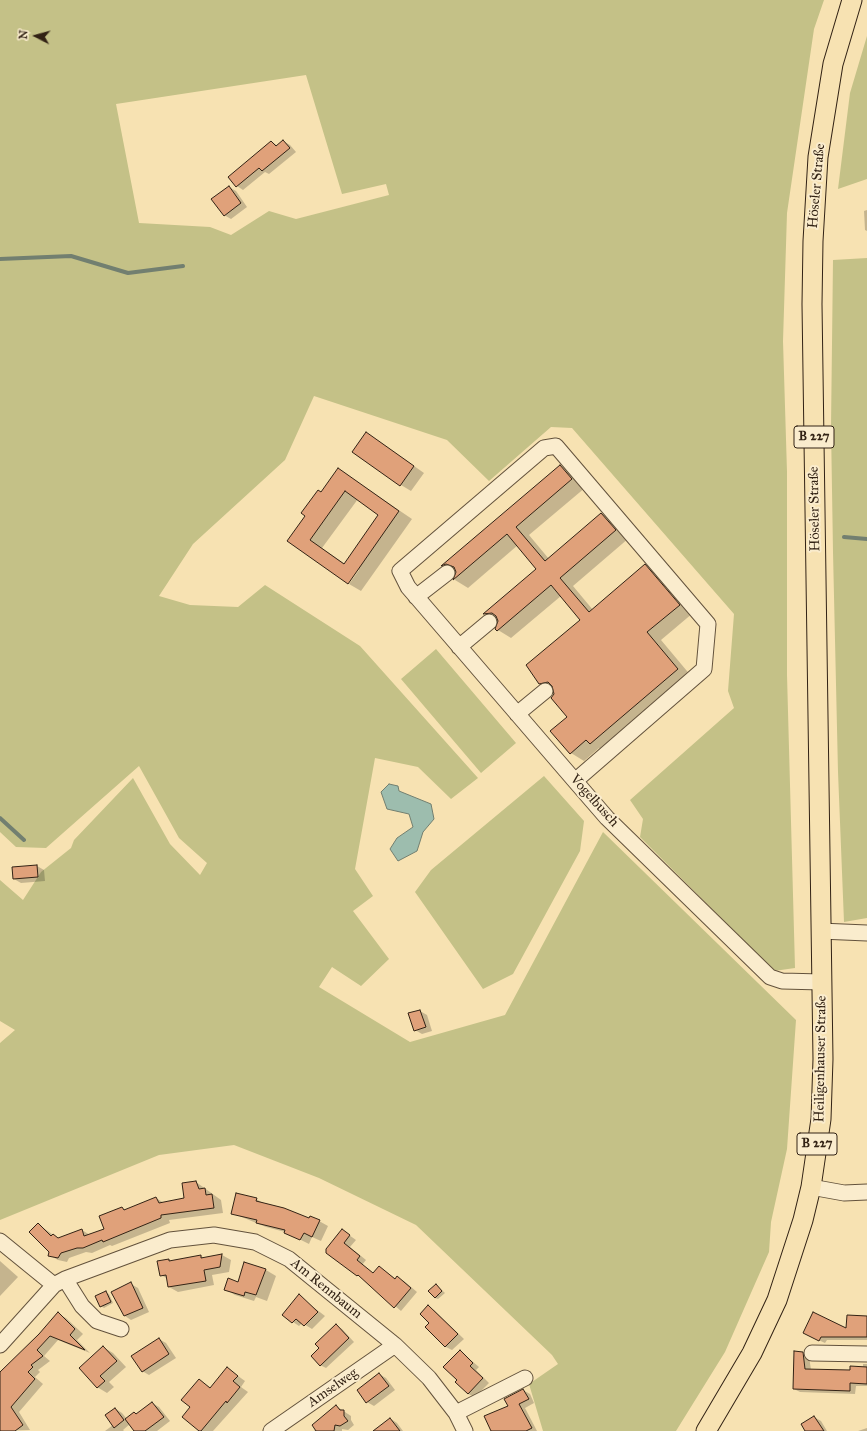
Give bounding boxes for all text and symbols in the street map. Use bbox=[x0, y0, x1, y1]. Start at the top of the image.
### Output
north arrow bbox=[16, 16, 56, 56]
text: N bbox=[17, 29, 31, 40]
street label: Höseler Straße bbox=[805, 143, 829, 229]
road number: B 227 bbox=[794, 426, 834, 448]
street label: Höseler Straße bbox=[806, 466, 824, 552]
street label: Vogelbusch bbox=[566, 771, 622, 831]
street label: Heiligenhauser Straße bbox=[811, 995, 831, 1123]
road number: B 227 bbox=[797, 1133, 837, 1155]
street label: Am Rennbaum bbox=[287, 1255, 365, 1323]
street label: Amselweg bbox=[305, 1365, 361, 1411]

